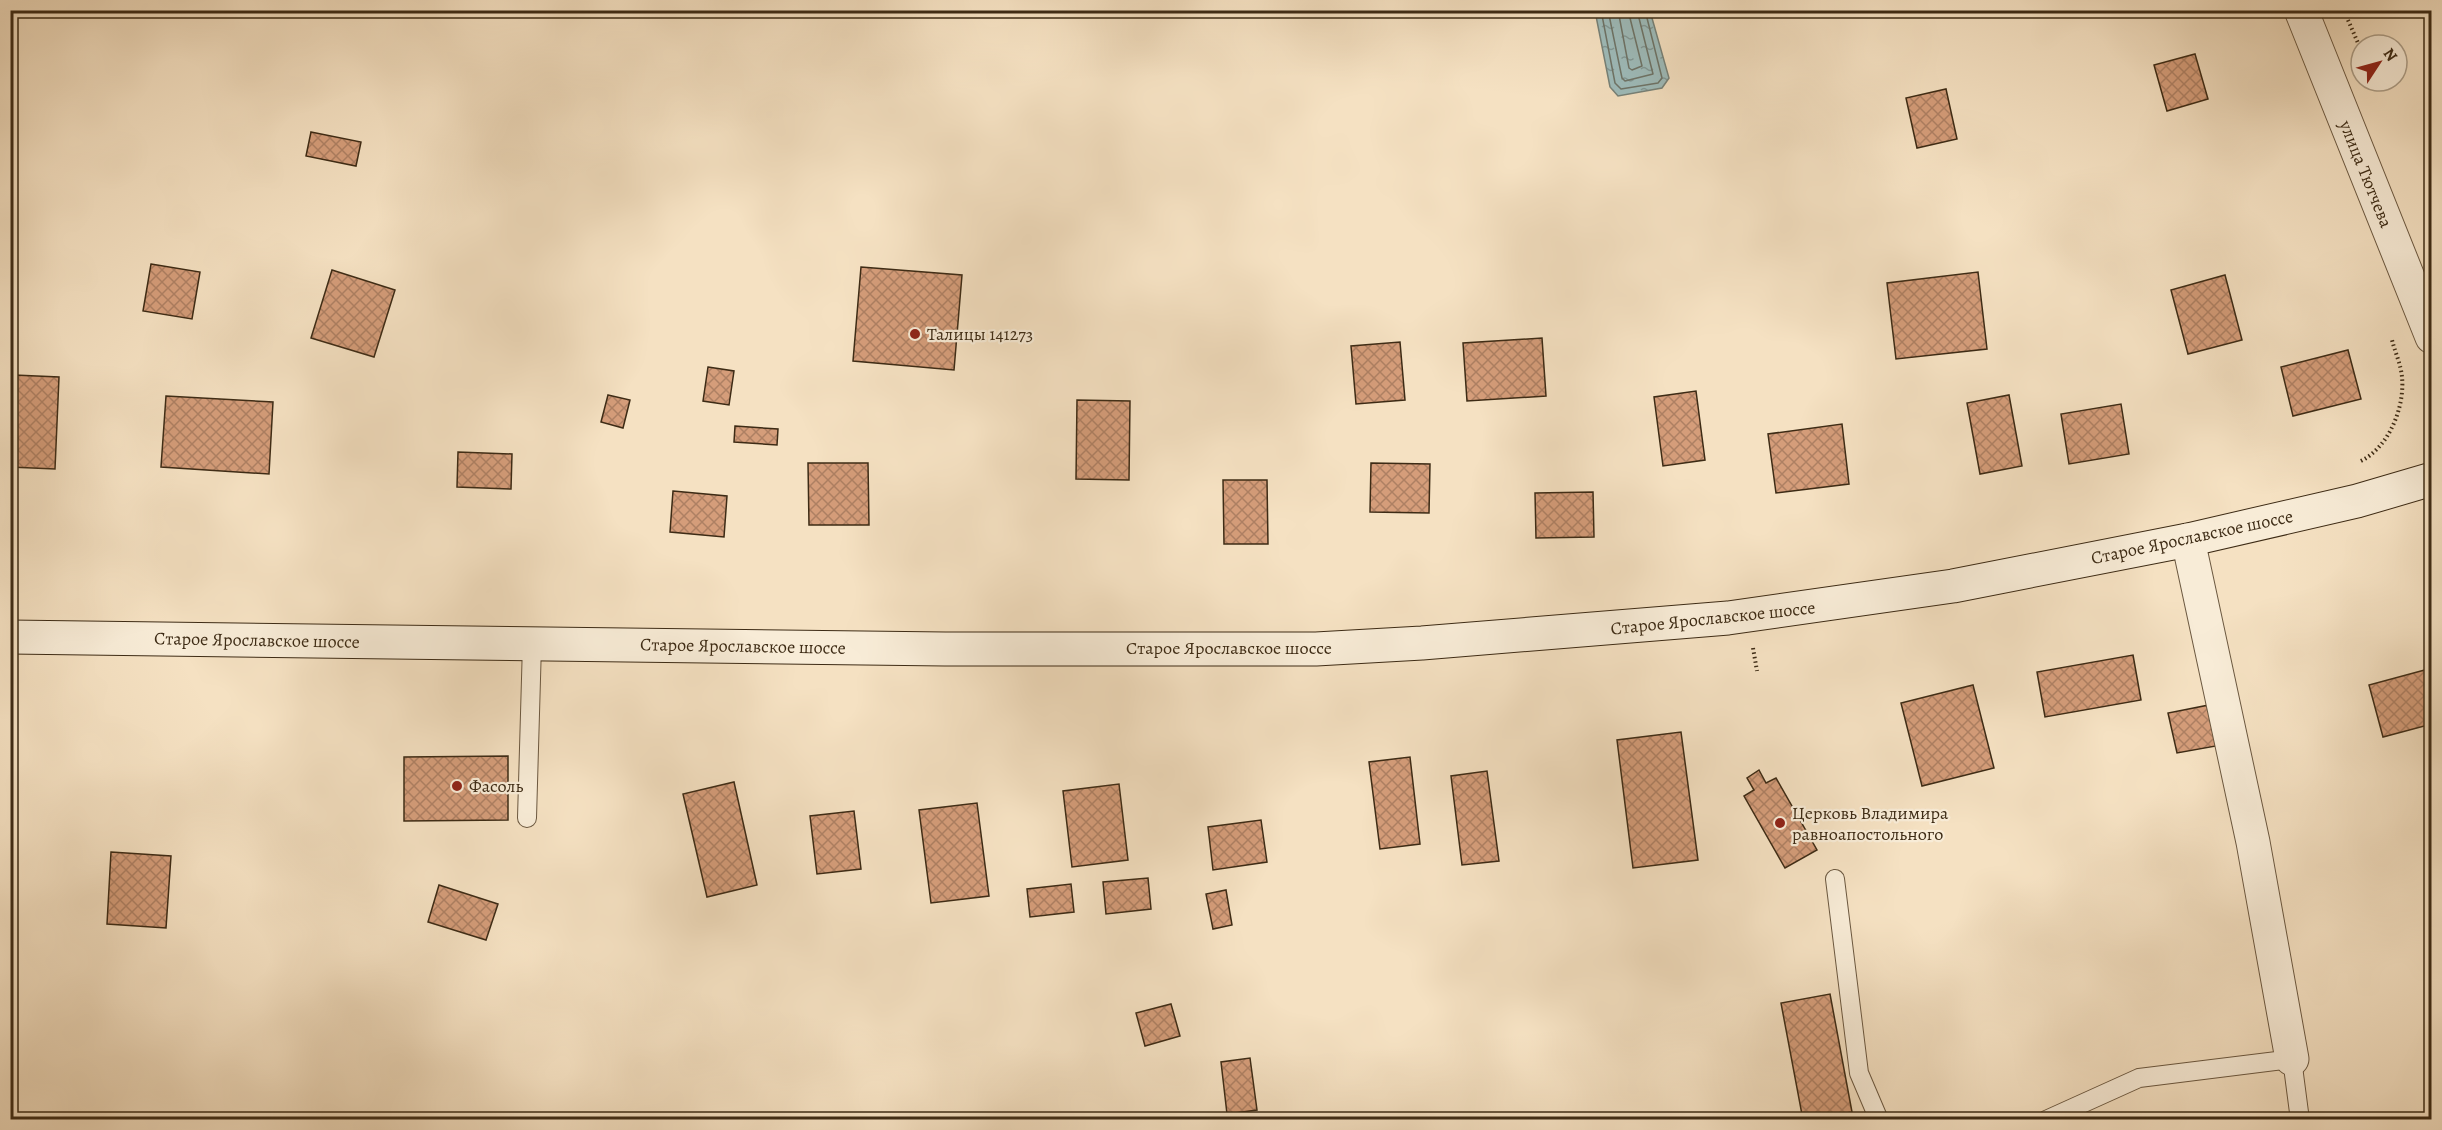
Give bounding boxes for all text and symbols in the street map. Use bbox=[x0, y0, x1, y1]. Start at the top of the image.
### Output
north arrow bbox=[2349, 33, 2409, 93]
text: N bbox=[2378, 44, 2403, 66]
street label: улица Тютчева bbox=[2333, 116, 2399, 232]
place label: Талицы 141273 bbox=[927, 322, 1033, 346]
marker: Талицы 141273 bbox=[908, 327, 922, 341]
street label: Старое Ярославское шоссе bbox=[2089, 504, 2295, 570]
street label: Старое Ярославское шоссе bbox=[1609, 595, 1817, 641]
street label: Старое Ярославское шоссе bbox=[154, 626, 360, 654]
street label: Старое Ярославское шоссе bbox=[640, 632, 846, 660]
street label: Старое Ярославское шоссе bbox=[1126, 636, 1332, 660]
place label: Фасоль bbox=[469, 774, 524, 798]
marker: Фасоль bbox=[450, 779, 464, 793]
place label: Церковь Владимира равноапостольного bbox=[1792, 801, 1949, 846]
marker: Церковь Владимира равноапостольного bbox=[1773, 816, 1787, 830]

